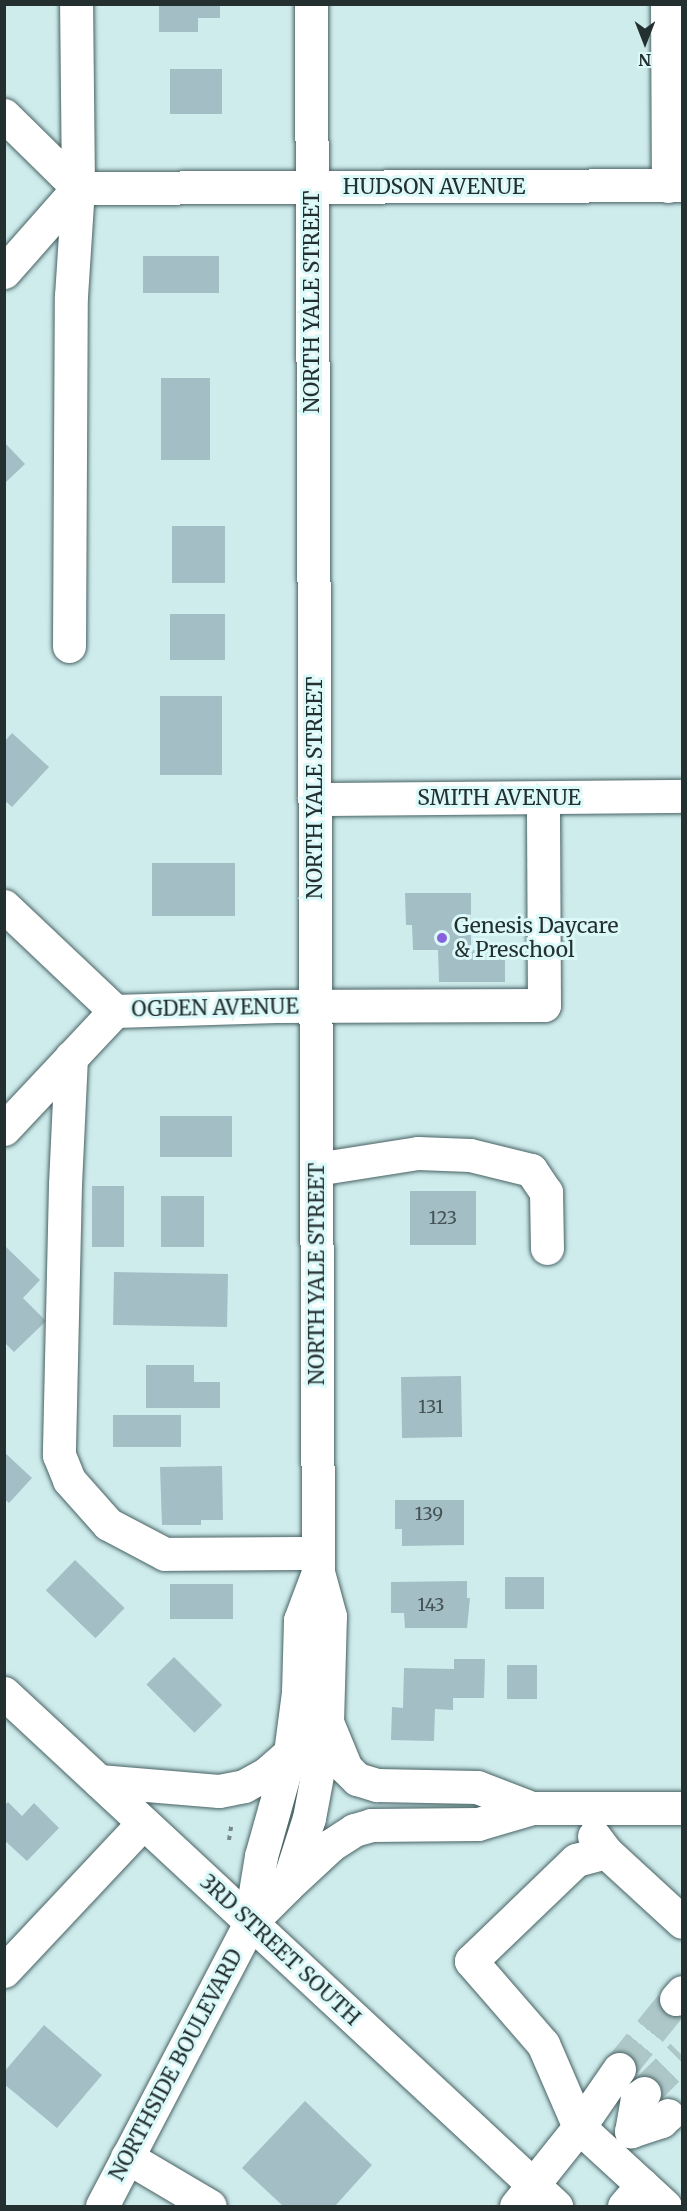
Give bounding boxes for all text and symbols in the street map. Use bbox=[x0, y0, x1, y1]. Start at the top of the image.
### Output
north arrow bbox=[615, 12, 675, 72]
text: N bbox=[639, 50, 651, 70]
street label: HUDSON AVENUE bbox=[343, 174, 525, 200]
street label: NORTH YALE STREET bbox=[299, 191, 325, 413]
street label: NORTH YALE STREET bbox=[302, 677, 328, 899]
street label: SMITH AVENUE bbox=[417, 785, 581, 811]
place label: Genesis Daycare & Preschool bbox=[454, 913, 618, 963]
marker: Genesis Daycare & Preschool bbox=[435, 931, 449, 945]
street label: OGDEN AVENUE bbox=[131, 994, 299, 1022]
street label: NORTH YALE STREET bbox=[304, 1163, 330, 1385]
house number: 123 bbox=[429, 1207, 457, 1229]
house number: 131 bbox=[418, 1396, 444, 1418]
house number: 139 bbox=[415, 1503, 443, 1525]
house number: 143 bbox=[418, 1594, 444, 1616]
street label: 3RD STREET SOUTH bbox=[195, 1869, 365, 2031]
street label: NORTHSIDE BOULEVARD bbox=[104, 1945, 248, 2185]

